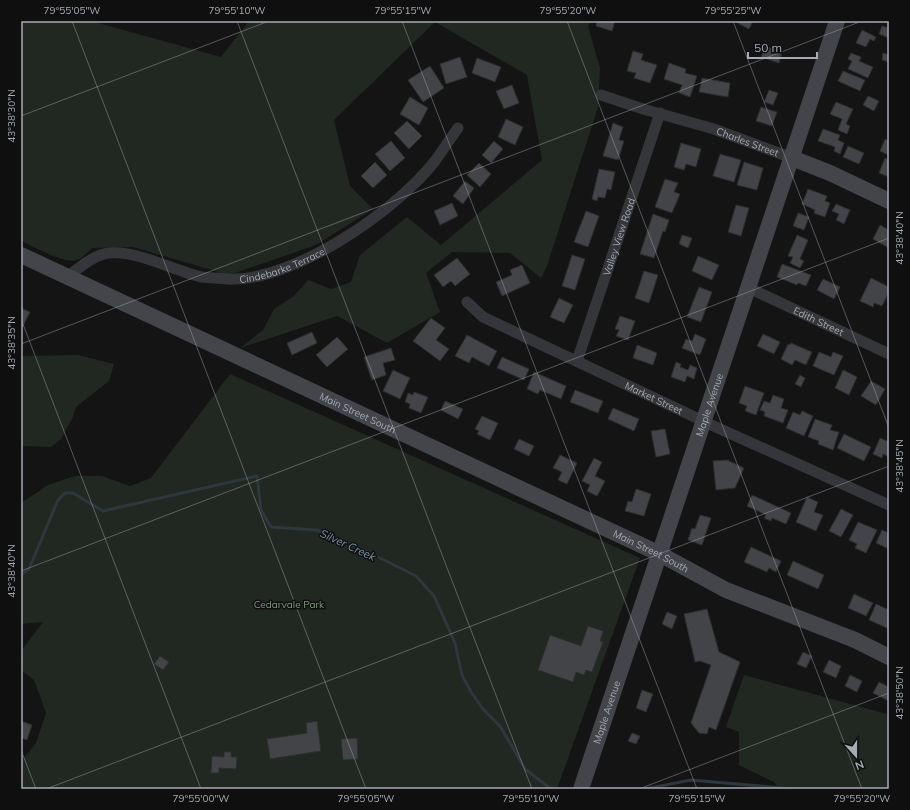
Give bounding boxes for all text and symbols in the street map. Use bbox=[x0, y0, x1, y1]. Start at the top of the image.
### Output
text: 79°55'05"W bbox=[44, 4, 100, 17]
text: 79°55'10"W bbox=[209, 4, 265, 17]
text: 79°55'15"W bbox=[375, 4, 431, 17]
text: 79°55'20"W bbox=[540, 4, 596, 17]
text: 79°55'25"W bbox=[705, 4, 761, 17]
scale bar bbox=[748, 34, 817, 60]
text: 50 m bbox=[754, 40, 782, 55]
text: 43°38'30"N bbox=[5, 89, 18, 143]
street label: Charles Street bbox=[715, 124, 781, 159]
street label: Valley View Road bbox=[600, 196, 638, 277]
text: 43°38'40"N bbox=[893, 211, 906, 265]
street label: Cindebarke Terrace bbox=[239, 244, 327, 285]
street label: Edith Street bbox=[791, 303, 846, 338]
text: 43°38'35"N bbox=[5, 316, 18, 370]
street label: Maple Avenue bbox=[692, 371, 726, 438]
street label: Market Street bbox=[623, 379, 685, 417]
street label: Main Street South bbox=[318, 389, 398, 436]
text: 43°38'45"N bbox=[893, 439, 906, 493]
water label: Silver Creek bbox=[318, 526, 378, 564]
street label: Main Street South bbox=[611, 526, 691, 575]
text: 43°38'40"N bbox=[5, 544, 18, 598]
park label: Cedarvale Park bbox=[254, 598, 325, 611]
text: 43°38'50"N bbox=[893, 666, 906, 720]
street label: Maple Avenue bbox=[590, 679, 623, 745]
north arrow bbox=[836, 736, 876, 776]
text: N bbox=[853, 757, 866, 773]
text: 79°55'00"W bbox=[173, 792, 229, 805]
text: 79°55'05"W bbox=[338, 792, 394, 805]
text: 79°55'10"W bbox=[503, 792, 559, 805]
text: 79°55'15"W bbox=[669, 792, 725, 805]
text: 79°55'20"W bbox=[834, 792, 890, 805]

